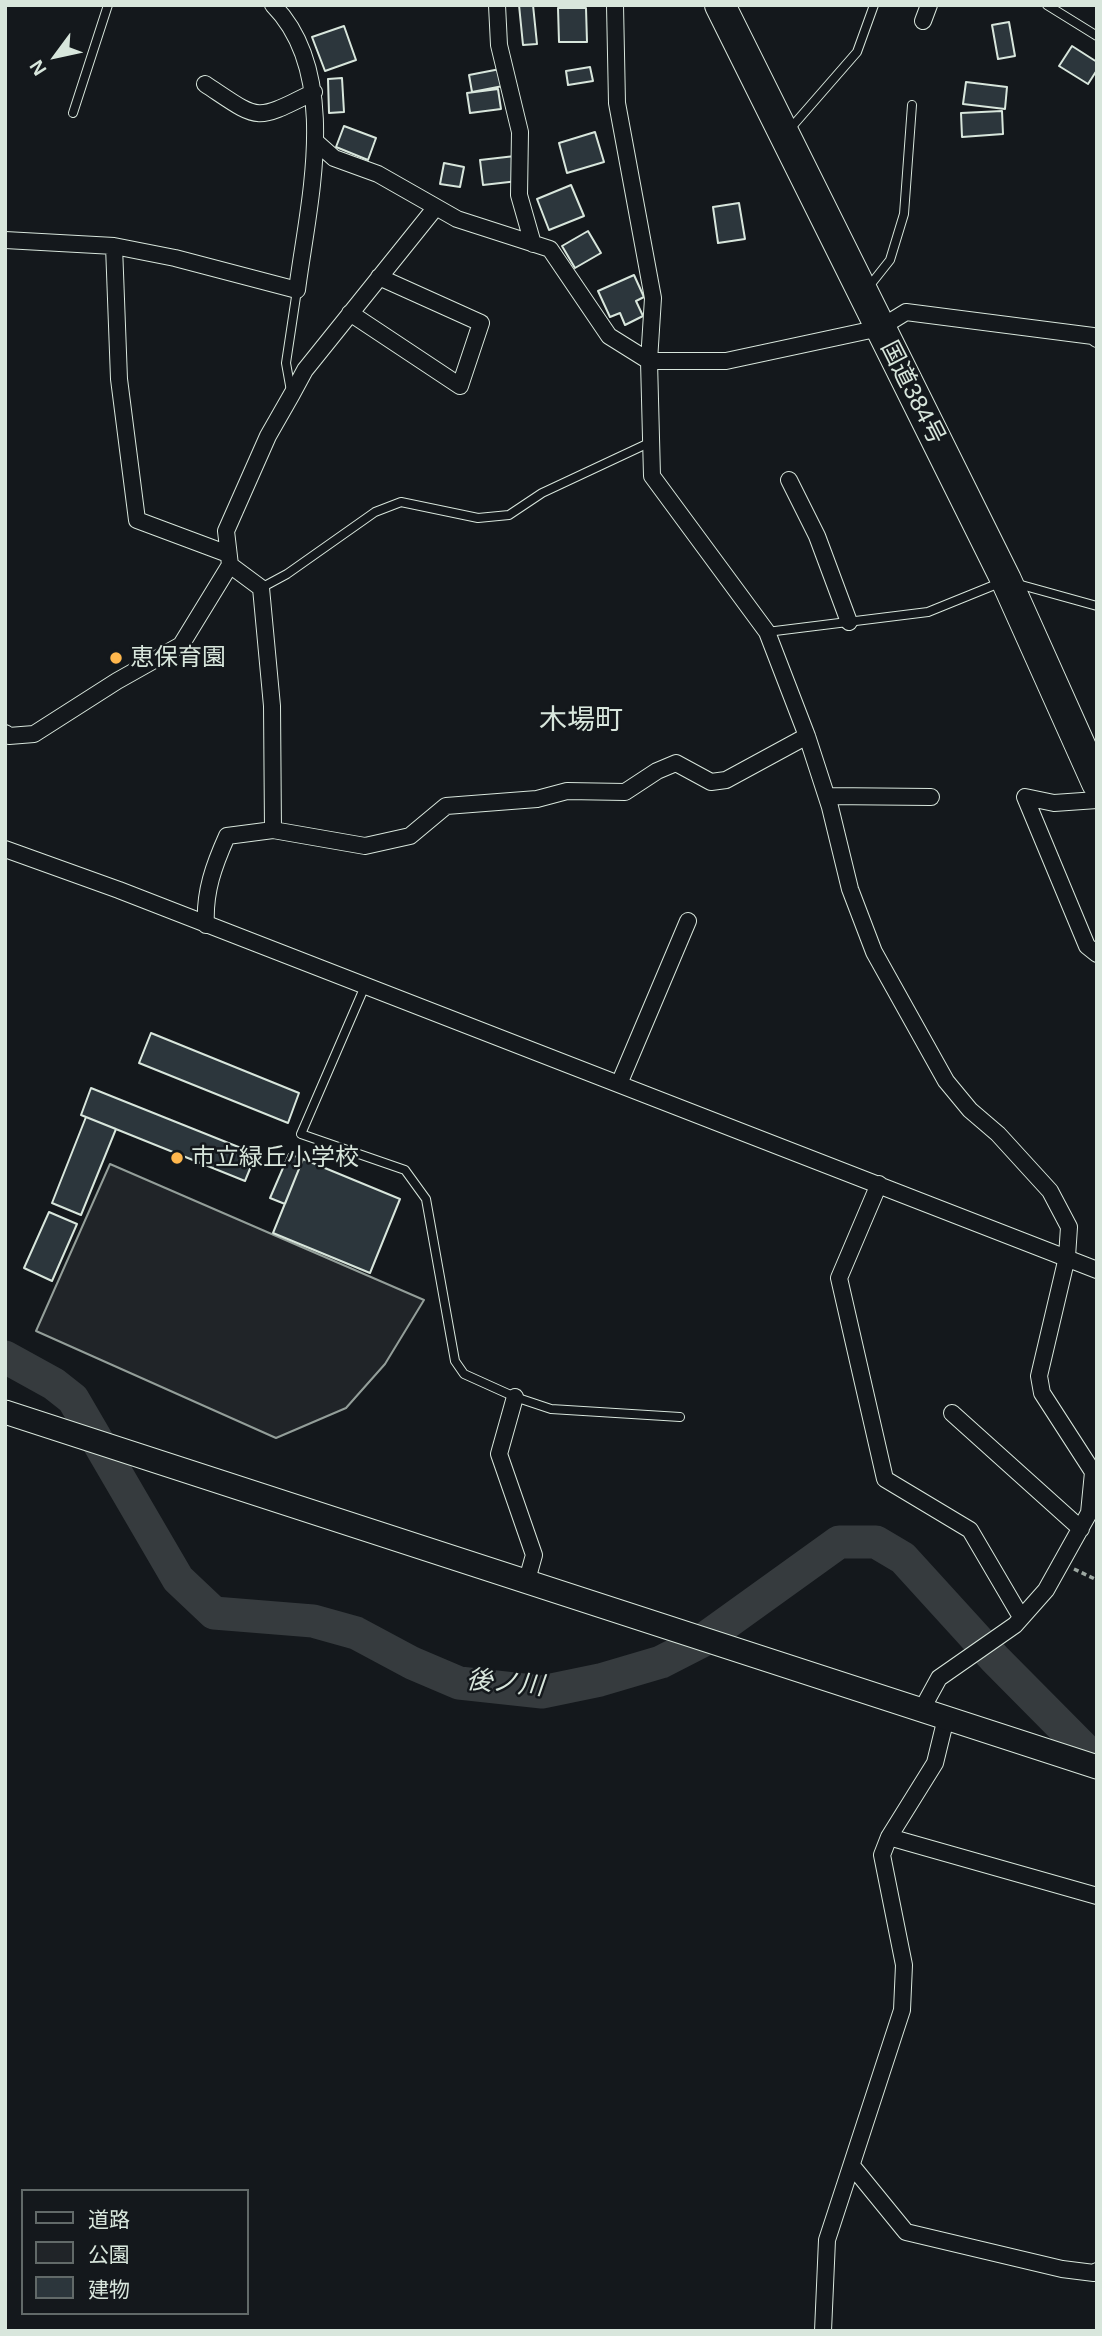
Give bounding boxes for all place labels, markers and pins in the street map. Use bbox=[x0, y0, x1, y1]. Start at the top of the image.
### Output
place label: 恵保育園 bbox=[130, 644, 226, 672]
marker: 恵保育園 bbox=[108, 650, 124, 666]
place label: 市立緑丘小学校 bbox=[191, 1144, 359, 1172]
marker: 市立緑丘小学校 bbox=[169, 1150, 185, 1166]

